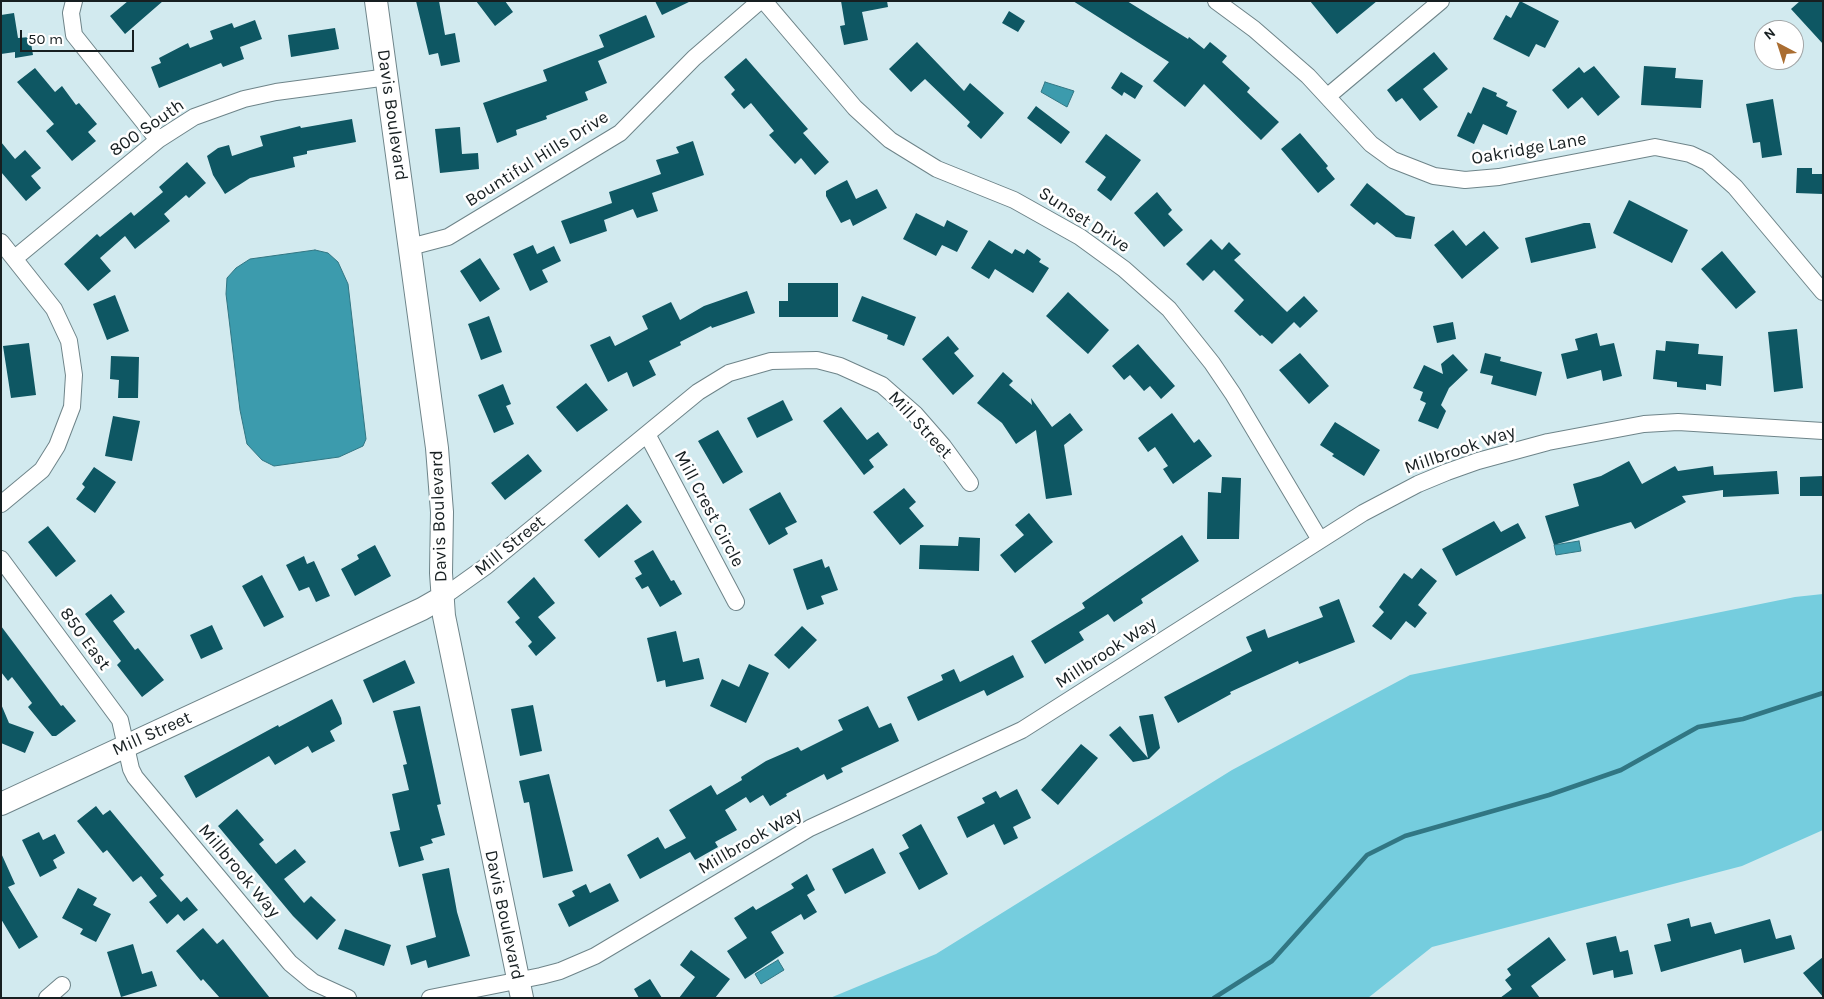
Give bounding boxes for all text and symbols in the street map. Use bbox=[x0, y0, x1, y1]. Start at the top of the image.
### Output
scale bar bbox=[22, 20, 136, 52]
north arrow bbox=[1754, 20, 1804, 70]
text: N bbox=[1760, 24, 1779, 44]
text: 50 m bbox=[28, 30, 63, 48]
street label: Davis Boulevard bbox=[372, 48, 412, 182]
street label: 800 South bbox=[106, 95, 188, 161]
street label: Bountiful Hills Drive bbox=[462, 106, 612, 212]
street label: Oakridge Lane bbox=[1470, 128, 1588, 170]
street label: Sunset Drive bbox=[1034, 183, 1134, 257]
street label: Mill Street bbox=[883, 387, 957, 463]
street label: Millbrook Way bbox=[1402, 421, 1518, 479]
street label: Mill Crest Circle bbox=[669, 447, 749, 571]
street label: Davis Boulevard bbox=[426, 450, 452, 582]
street label: Mill Street bbox=[470, 511, 550, 581]
street label: 850 East bbox=[55, 603, 115, 675]
street label: Millbrook Way bbox=[1052, 612, 1160, 694]
street label: Mill Street bbox=[109, 707, 195, 761]
street label: Millbrook Way bbox=[694, 803, 806, 879]
street label: Millbrook Way bbox=[194, 820, 284, 922]
street label: Davis Boulevard bbox=[480, 848, 528, 982]

